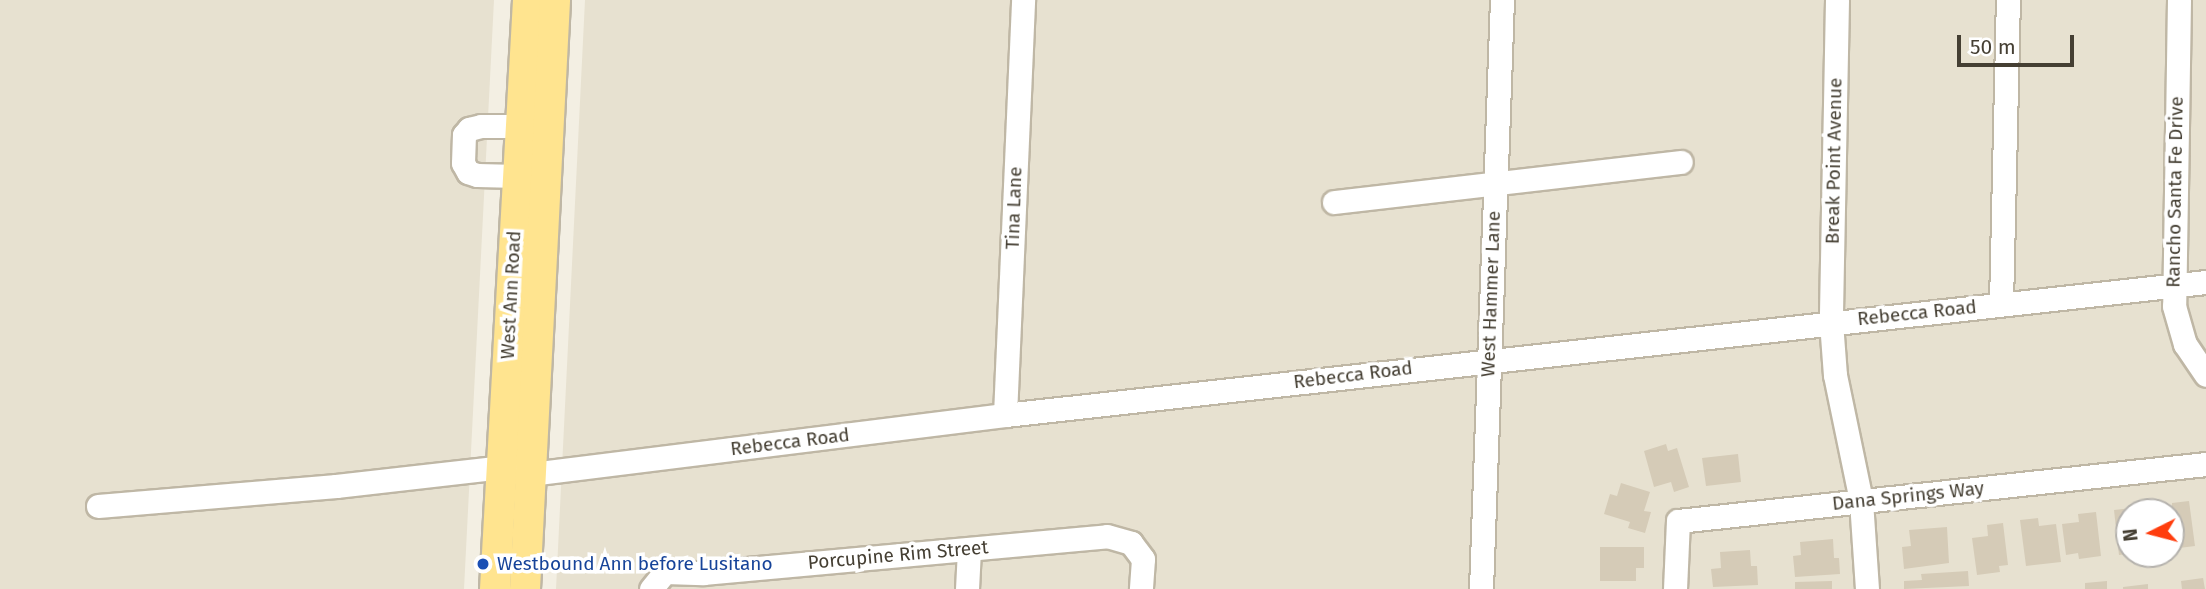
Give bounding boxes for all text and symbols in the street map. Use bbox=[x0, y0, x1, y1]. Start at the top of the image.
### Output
scale bar bbox=[1961, 21, 2078, 65]
text: 50 m bbox=[1970, 34, 2016, 60]
street label: Break Point Avenue bbox=[1821, 78, 1847, 244]
street label: Rancho Santa Fe Drive bbox=[2162, 96, 2188, 288]
street label: Tina Lane bbox=[1001, 166, 1027, 250]
street label: West Hammer Lane bbox=[1477, 211, 1505, 377]
street label: West Ann Road bbox=[496, 230, 526, 360]
street label: Rebecca Road bbox=[1856, 295, 1978, 331]
street label: Rebecca Road bbox=[1292, 356, 1414, 394]
street label: Rebecca Road bbox=[729, 423, 851, 461]
street label: Dana Springs Way bbox=[1831, 477, 1985, 515]
north arrow bbox=[2115, 498, 2185, 568]
text: N bbox=[2119, 528, 2143, 543]
street label: Porcupine Rim Street bbox=[807, 536, 989, 574]
place label: Westbound Ann before Lusitano bbox=[497, 553, 773, 575]
marker: Westbound Ann before Lusitano bbox=[475, 556, 491, 572]

